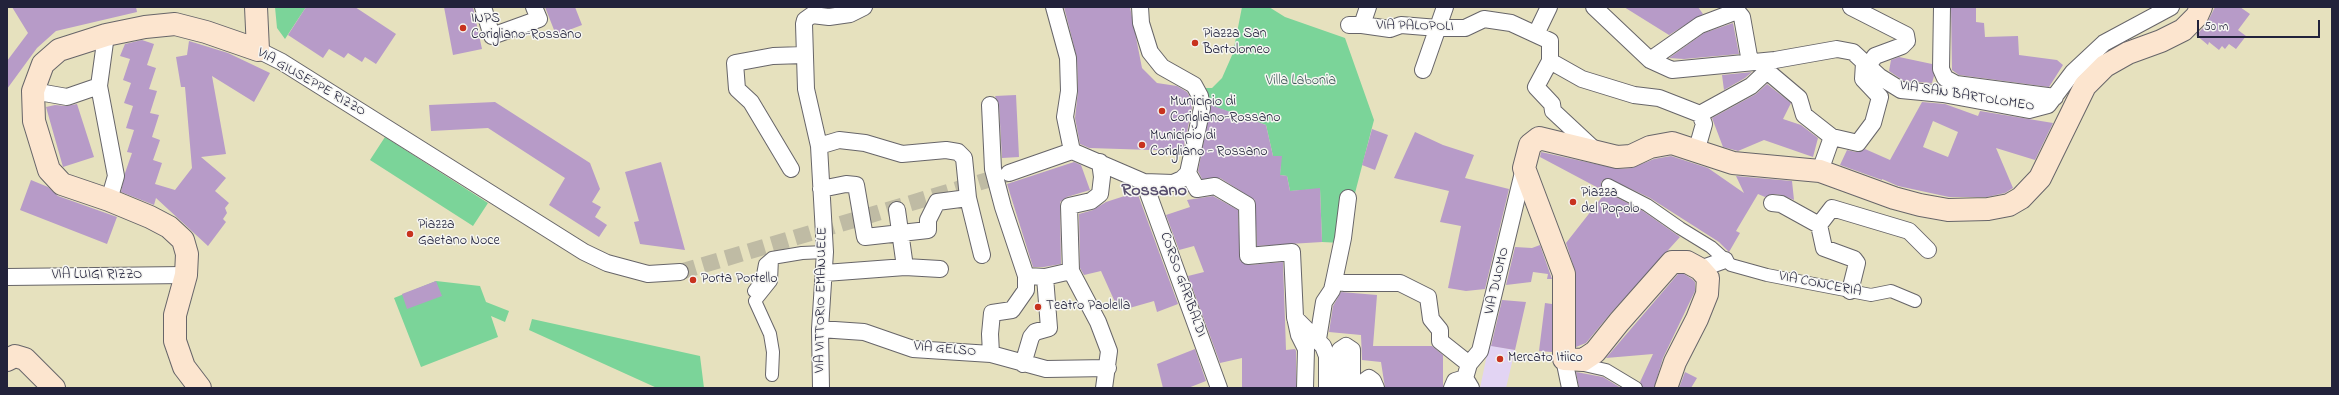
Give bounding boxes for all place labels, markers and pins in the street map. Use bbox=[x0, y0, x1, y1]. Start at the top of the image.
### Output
place label: INPS Corigliano-Rossano bbox=[471, 12, 581, 44]
marker: INPS Corigliano-Rossano bbox=[458, 23, 468, 33]
place label: Piazza San Bartolomeo bbox=[1203, 27, 1270, 60]
marker: Piazza San Bartolomeo bbox=[1190, 38, 1200, 48]
place label: Municipio di Corigliano-Rossano bbox=[1170, 95, 1280, 128]
marker: Municipio di Corigliano-Rossano bbox=[1157, 106, 1167, 116]
place label: Municipio di Corigliano - Rossano bbox=[1150, 129, 1267, 162]
marker: Municipio di Corigliano - Rossano bbox=[1137, 140, 1147, 150]
place label: Piazza del Popolo bbox=[1581, 186, 1640, 218]
marker: Piazza del Popolo bbox=[1568, 197, 1578, 207]
place label: Piazza Gaetano Noce bbox=[418, 218, 500, 250]
marker: Piazza Gaetano Noce bbox=[405, 229, 415, 239]
place label: Porta Portello bbox=[701, 272, 777, 288]
marker: Porta Portello bbox=[688, 275, 698, 285]
place label: Teatro Paolella bbox=[1046, 299, 1130, 315]
marker: Teatro Paolella bbox=[1033, 302, 1043, 312]
place label: Mercato Itiico bbox=[1508, 351, 1583, 367]
marker: Mercato Itiico bbox=[1495, 354, 1505, 364]

